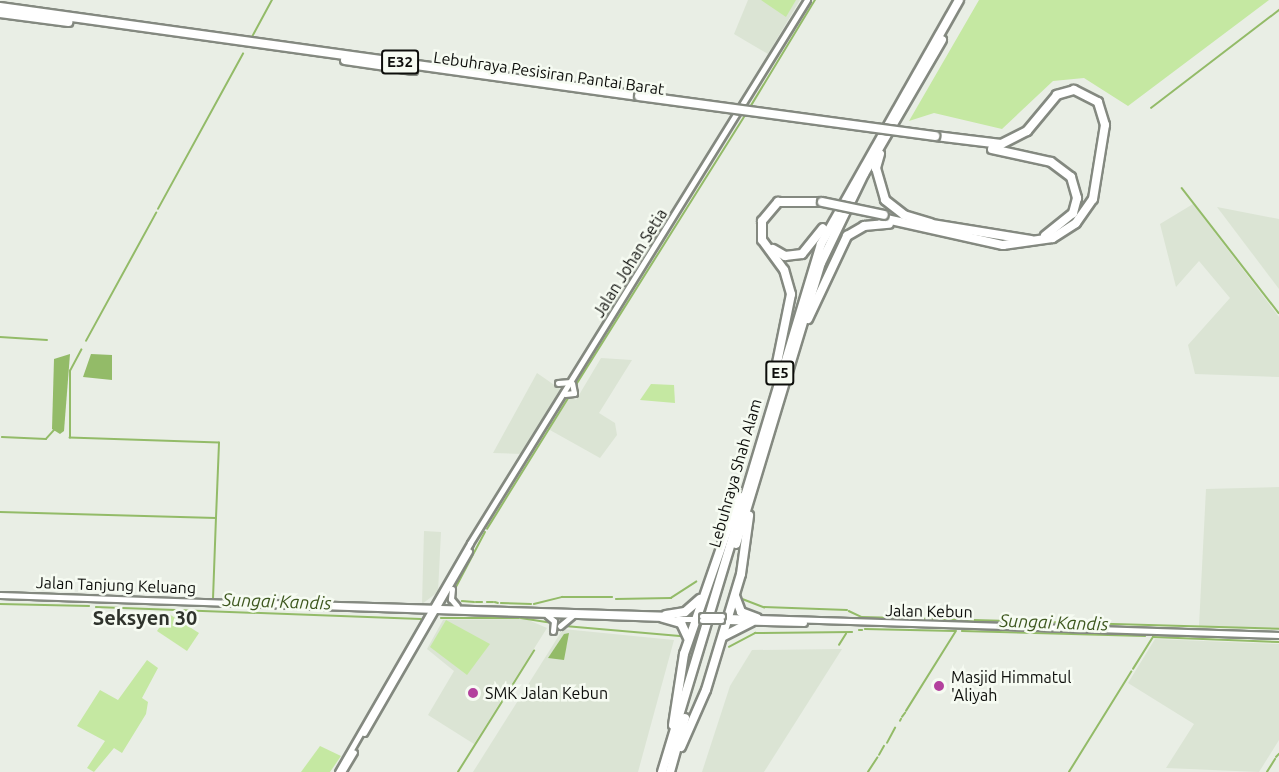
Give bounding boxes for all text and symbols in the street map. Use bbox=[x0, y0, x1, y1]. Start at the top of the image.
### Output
street label: Lebuhraya Pesisiran Pantai Barat bbox=[432, 47, 666, 99]
road number: E32 bbox=[380, 50, 420, 74]
street label: Jalan Johan Setia bbox=[589, 205, 671, 321]
road number: E5 bbox=[765, 361, 795, 385]
street label: Lebuhraya Shah Alam bbox=[705, 397, 765, 549]
street label: Jalan Tanjung Keluang bbox=[36, 573, 196, 597]
water label: Sungai Kandis bbox=[222, 588, 332, 614]
street label: Jalan Kebun bbox=[885, 601, 973, 621]
district label: Seksyen 30 bbox=[93, 605, 197, 629]
water label: Sungai Kandis bbox=[999, 609, 1109, 635]
place label: Masjid Himmatul 'Aliyah bbox=[951, 667, 1071, 705]
marker: Masjid Himmatul 'Aliyah bbox=[932, 679, 946, 693]
place label: SMK Jalan Kebun bbox=[485, 683, 608, 703]
marker: SMK Jalan Kebun bbox=[466, 686, 480, 700]

